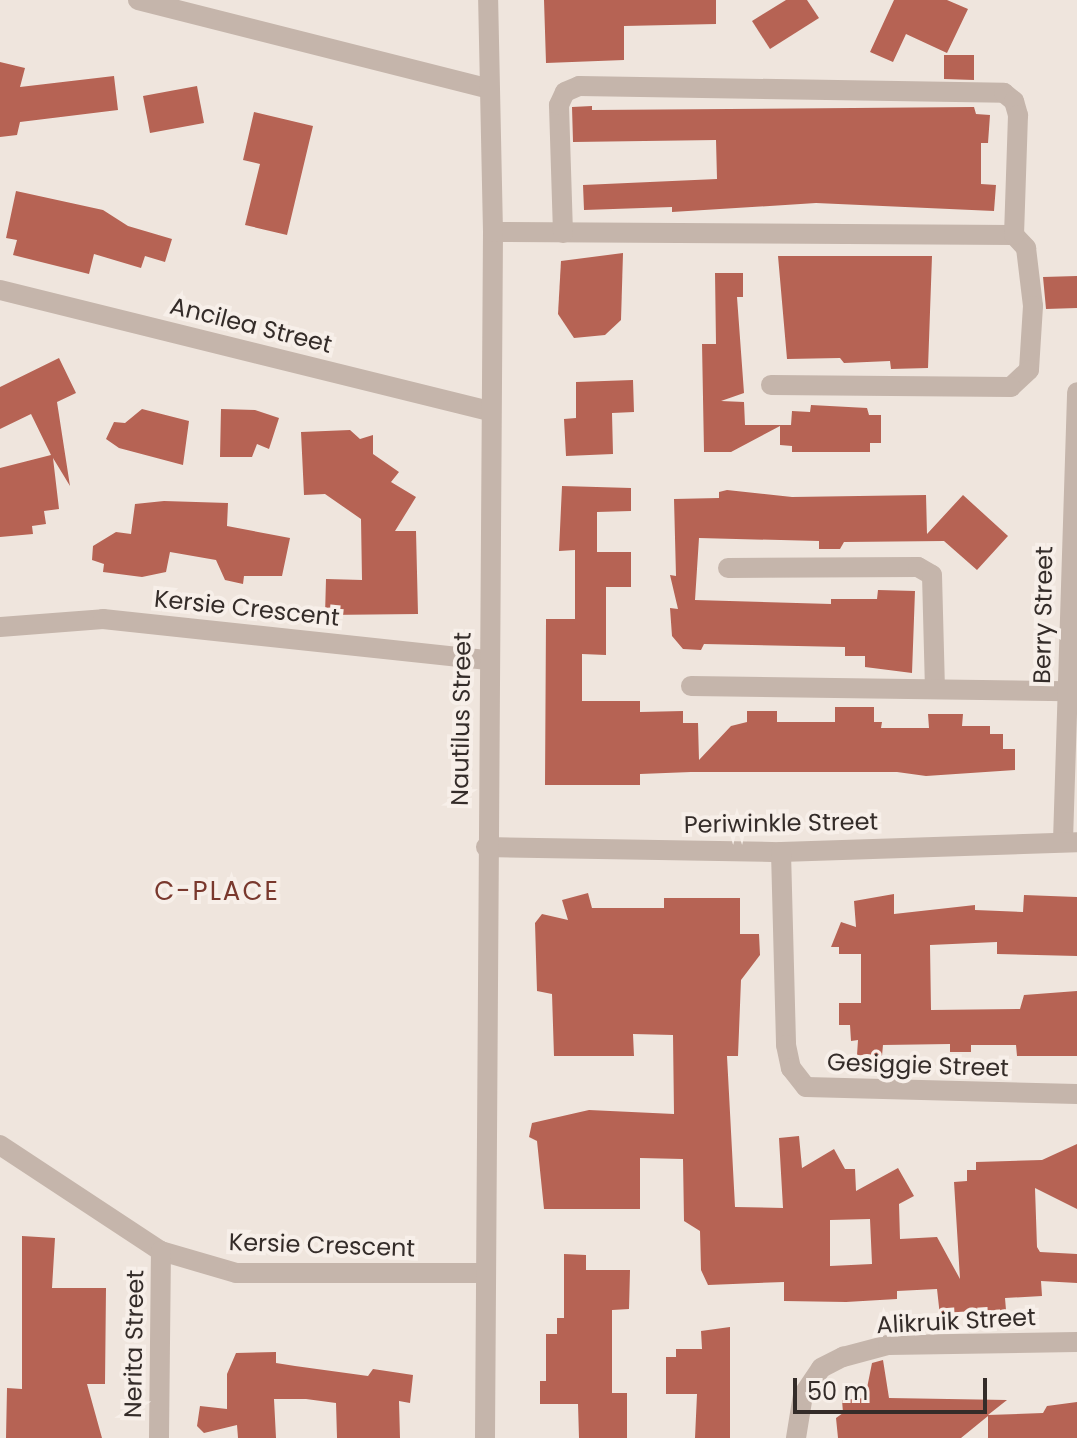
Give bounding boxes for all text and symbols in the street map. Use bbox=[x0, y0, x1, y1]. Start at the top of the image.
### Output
street label: Ancilea Street bbox=[167, 291, 335, 359]
street label: Berry Street bbox=[1027, 546, 1059, 684]
street label: Kersie Crescent bbox=[153, 584, 341, 632]
street label: Nautilus Street bbox=[445, 632, 477, 806]
street label: Periwinkle Street bbox=[684, 807, 878, 839]
district label: C-PLACE bbox=[154, 876, 280, 908]
street label: Gesiggie Street bbox=[827, 1047, 1009, 1083]
street label: Kersie Crescent bbox=[228, 1227, 416, 1263]
street label: Nerita Street bbox=[118, 1270, 150, 1418]
street label: Alikruik Street bbox=[876, 1302, 1036, 1340]
scale bar bbox=[797, 1362, 991, 1412]
text: 50 m bbox=[807, 1375, 868, 1408]

